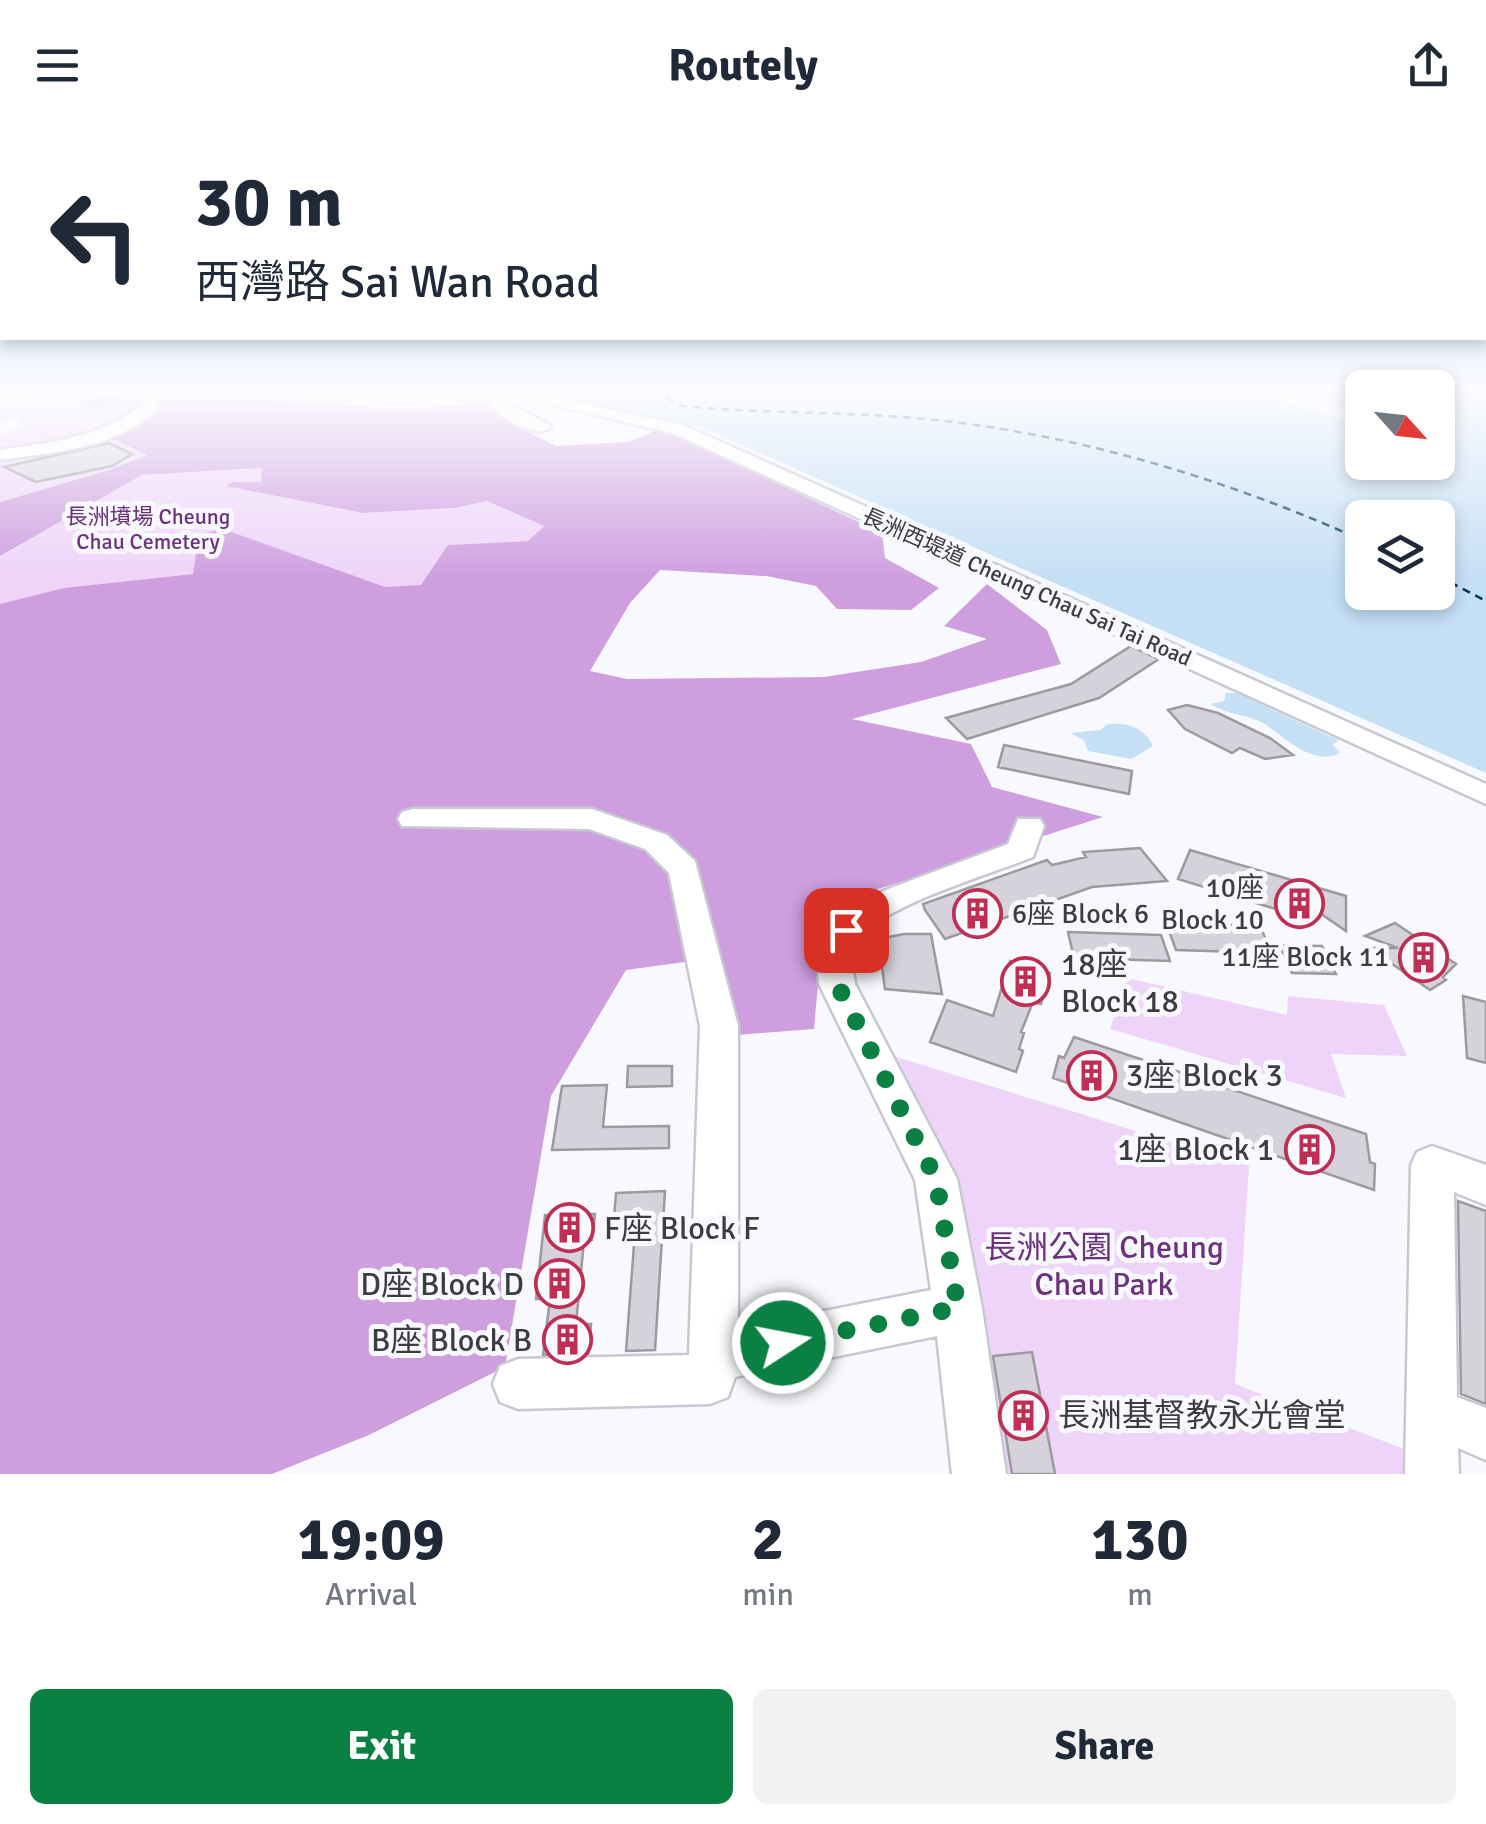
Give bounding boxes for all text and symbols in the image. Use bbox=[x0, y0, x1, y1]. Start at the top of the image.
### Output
icon: menu bbox=[30, 38, 85, 93]
text: Routely bbox=[668, 38, 818, 93]
icon: share bbox=[1401, 38, 1456, 93]
text: 30 m bbox=[195, 159, 343, 245]
icon: left bbox=[30, 170, 160, 300]
text: 西灣路 Sai Wan Road bbox=[195, 255, 600, 310]
north arrow bbox=[1345, 370, 1455, 480]
map controls bbox=[1345, 370, 1455, 610]
button: layers bbox=[1345, 500, 1455, 610]
street label: 長洲西堤道 Cheung Chau Sai Tai Road bbox=[858, 502, 1196, 672]
park label: 長洲墳場 Cheung Chau Cemetery bbox=[66, 503, 230, 555]
place label: 10座 Block 10 bbox=[1161, 871, 1264, 937]
building icon: 10座 Block 10 bbox=[1273, 878, 1325, 930]
pin bbox=[804, 888, 889, 973]
building icon: 6座 Block 6 bbox=[951, 888, 1003, 940]
place label: 6座 Block 6 bbox=[1012, 897, 1149, 931]
icon: arrive bbox=[819, 903, 874, 958]
building icon: 11座 Block 11 bbox=[1398, 931, 1450, 983]
place label: 11座 Block 11 bbox=[1222, 940, 1389, 974]
place label: 18座 Block 18 bbox=[1061, 945, 1179, 1021]
building icon: 18座 Block 18 bbox=[1000, 956, 1052, 1008]
building icon: 3座 Block 3 bbox=[1065, 1049, 1117, 1101]
place label: 3座 Block 3 bbox=[1126, 1056, 1283, 1095]
building icon: 1座 Block 1 bbox=[1283, 1123, 1335, 1175]
place label: 1座 Block 1 bbox=[1117, 1130, 1274, 1169]
building icon: F座 Block F bbox=[543, 1202, 595, 1254]
place label: F座 Block F bbox=[604, 1209, 760, 1248]
park label: 長洲公園 Cheung Chau Park bbox=[984, 1228, 1224, 1304]
building icon: D座 Block D bbox=[533, 1258, 585, 1310]
place label: D座 Block D bbox=[360, 1265, 524, 1304]
position arrow bbox=[731, 1291, 835, 1395]
building icon: B座 Block B bbox=[541, 1314, 593, 1366]
place label: B座 Block B bbox=[371, 1321, 532, 1360]
building icon: 長洲基督教永光會堂 bbox=[997, 1389, 1049, 1441]
place label: 長洲基督教永光會堂 bbox=[1058, 1396, 1346, 1435]
text: 19:09 bbox=[297, 1503, 445, 1577]
text: 2 bbox=[752, 1503, 784, 1577]
text: 130 bbox=[1091, 1503, 1189, 1577]
text: Arrival bbox=[325, 1575, 417, 1614]
text: min bbox=[742, 1575, 794, 1614]
text: m bbox=[1127, 1575, 1153, 1614]
button: Exit bbox=[30, 1689, 733, 1804]
button: Share bbox=[753, 1689, 1456, 1804]

